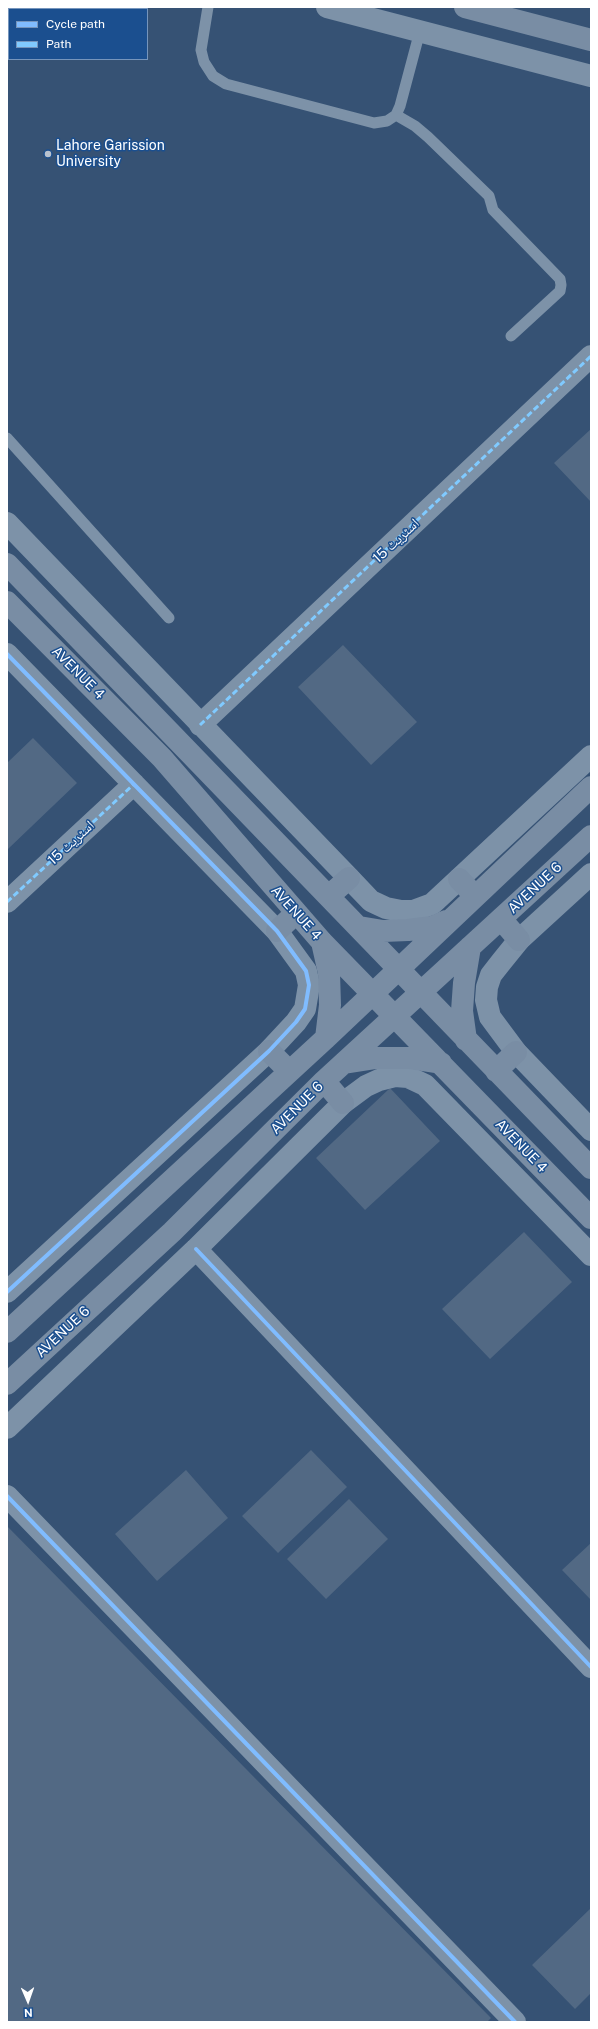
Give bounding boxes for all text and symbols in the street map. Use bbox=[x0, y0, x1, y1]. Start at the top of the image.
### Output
legend bbox=[8, 8, 148, 60]
text: Cycle path bbox=[46, 17, 105, 31]
text: Path bbox=[46, 37, 72, 51]
place label: Lahore Garission University bbox=[56, 138, 165, 170]
marker: Lahore Garission University bbox=[43, 149, 53, 159]
street label: اسٹریٹ 15 bbox=[369, 515, 423, 567]
street label: AVENUE 4 bbox=[48, 643, 108, 703]
street label: اسٹریٹ 15 bbox=[44, 817, 98, 869]
street label: AVENUE 6 bbox=[505, 859, 565, 917]
street label: AVENUE 4 bbox=[267, 882, 325, 944]
street label: AVENUE 6 bbox=[267, 1078, 327, 1138]
street label: AVENUE 4 bbox=[491, 1116, 551, 1176]
street label: AVENUE 6 bbox=[33, 1303, 93, 1361]
north arrow bbox=[8, 1981, 48, 2021]
text: N bbox=[24, 2007, 33, 2019]

